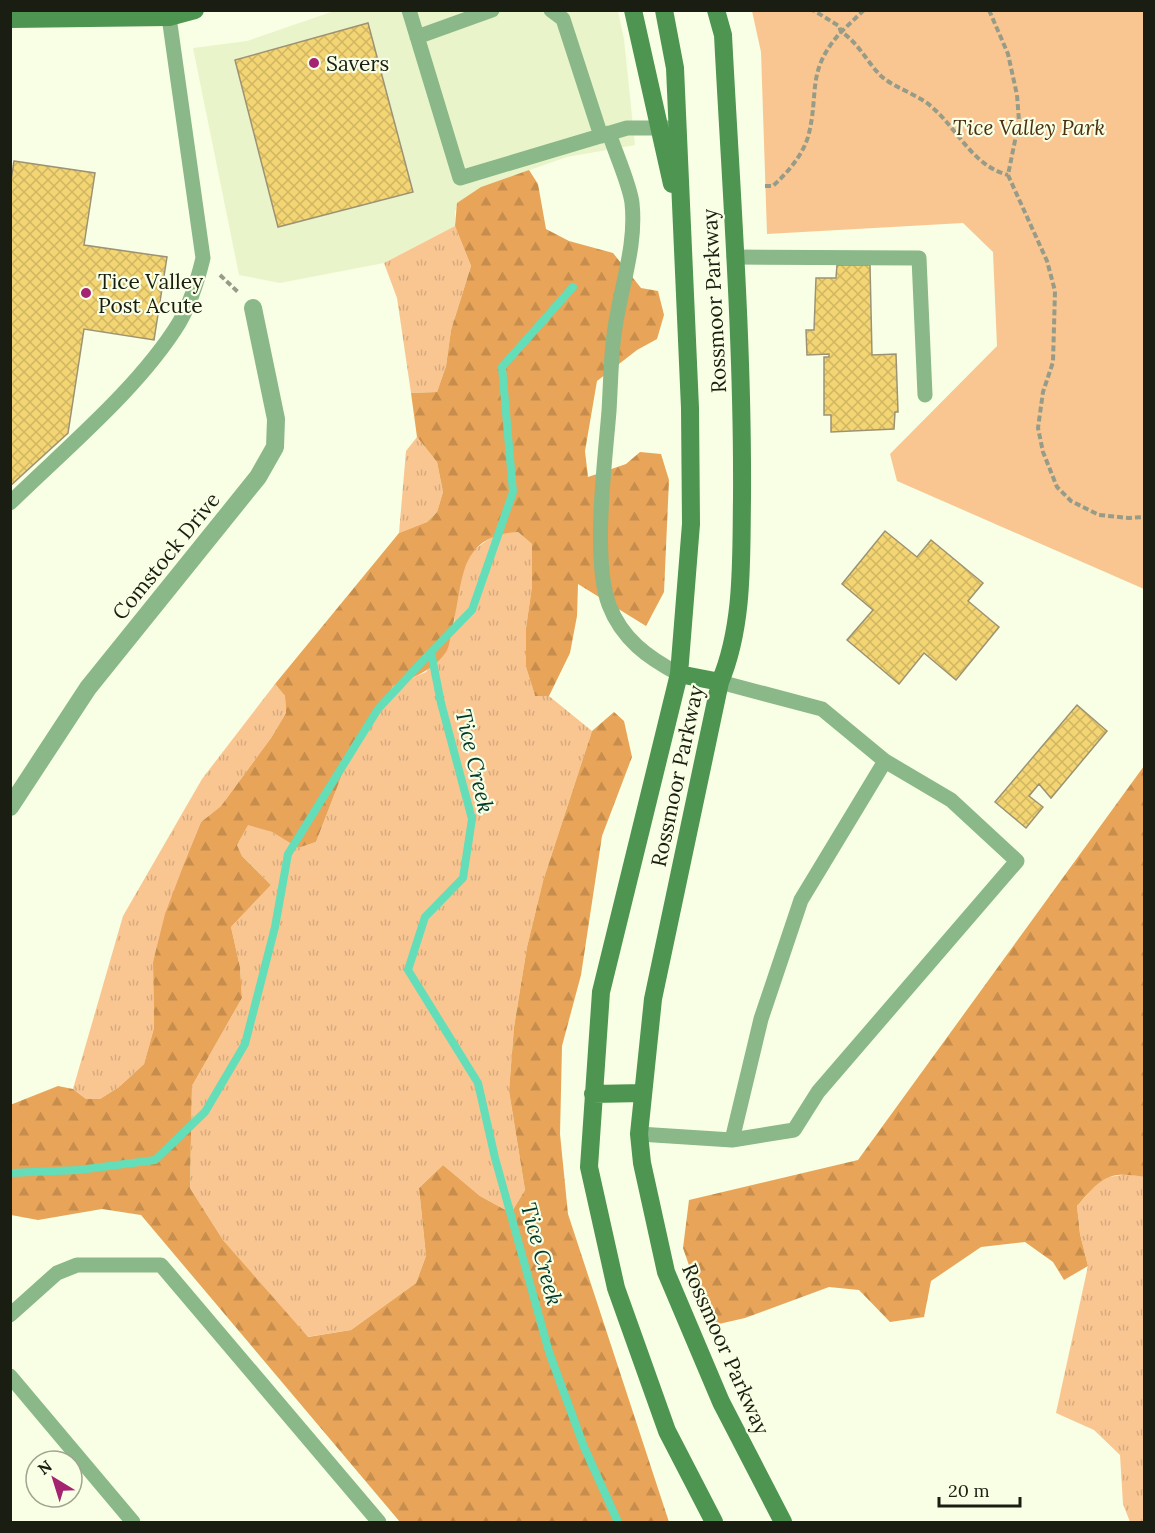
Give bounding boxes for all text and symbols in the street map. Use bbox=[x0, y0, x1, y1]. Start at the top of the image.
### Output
place label: Savers bbox=[326, 50, 389, 77]
marker: Savers bbox=[307, 56, 321, 70]
park label: Tice Valley Park bbox=[953, 114, 1105, 141]
street label: Rossmoor Parkway bbox=[696, 208, 732, 394]
place label: Tice Valley Post Acute bbox=[98, 268, 203, 319]
marker: Tice Valley Post Acute bbox=[79, 286, 93, 300]
street label: Comstock Drive bbox=[106, 487, 226, 625]
street label: Rossmoor Parkway bbox=[645, 683, 709, 869]
water label: Tice Creek bbox=[449, 706, 501, 816]
water label: Tice Creek bbox=[515, 1199, 569, 1309]
street label: Rossmoor Parkway bbox=[676, 1259, 776, 1439]
north arrow bbox=[24, 1449, 84, 1509]
text: N bbox=[34, 1455, 56, 1479]
scale bar bbox=[939, 1470, 1020, 1508]
text: 20 m bbox=[948, 1479, 990, 1502]

